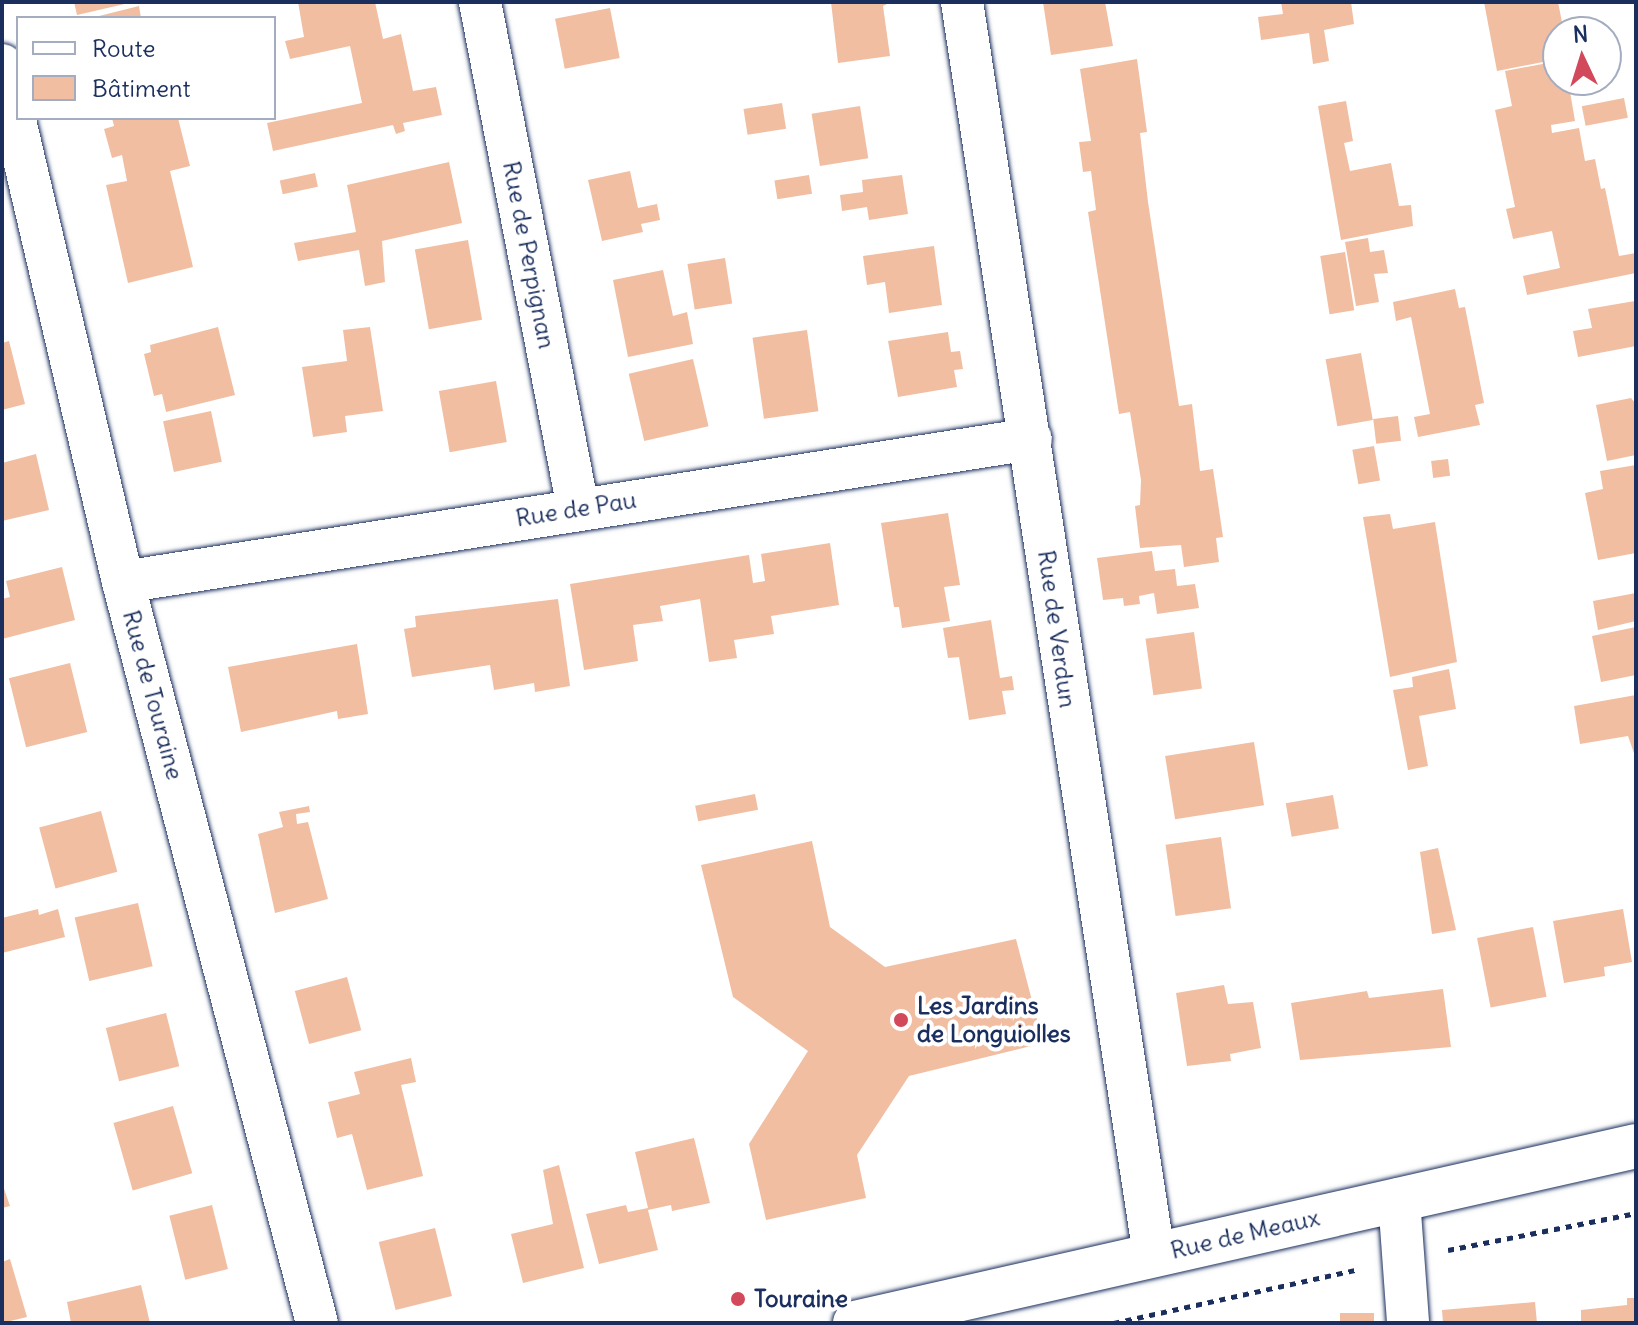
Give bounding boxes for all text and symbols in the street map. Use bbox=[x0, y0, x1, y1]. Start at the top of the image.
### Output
legend bbox=[16, 16, 276, 120]
north arrow bbox=[1542, 16, 1622, 96]
text: N bbox=[1572, 20, 1589, 49]
text: Route bbox=[92, 33, 155, 63]
text: Bâtiment bbox=[92, 73, 191, 103]
street label: Rue de Perpignan bbox=[497, 159, 561, 351]
street label: Rue de Pau bbox=[514, 485, 638, 533]
street label: Rue de Verdun bbox=[1032, 548, 1082, 710]
street label: Rue de Touraine bbox=[117, 607, 189, 783]
place label: Les Jardins de Longuiolles bbox=[917, 992, 1071, 1048]
marker: Les Jardins de Longuiolles bbox=[892, 1011, 910, 1029]
street label: Rue de Meaux bbox=[1168, 1203, 1322, 1265]
place label: Touraine bbox=[754, 1285, 848, 1313]
marker: Touraine bbox=[729, 1290, 747, 1308]

